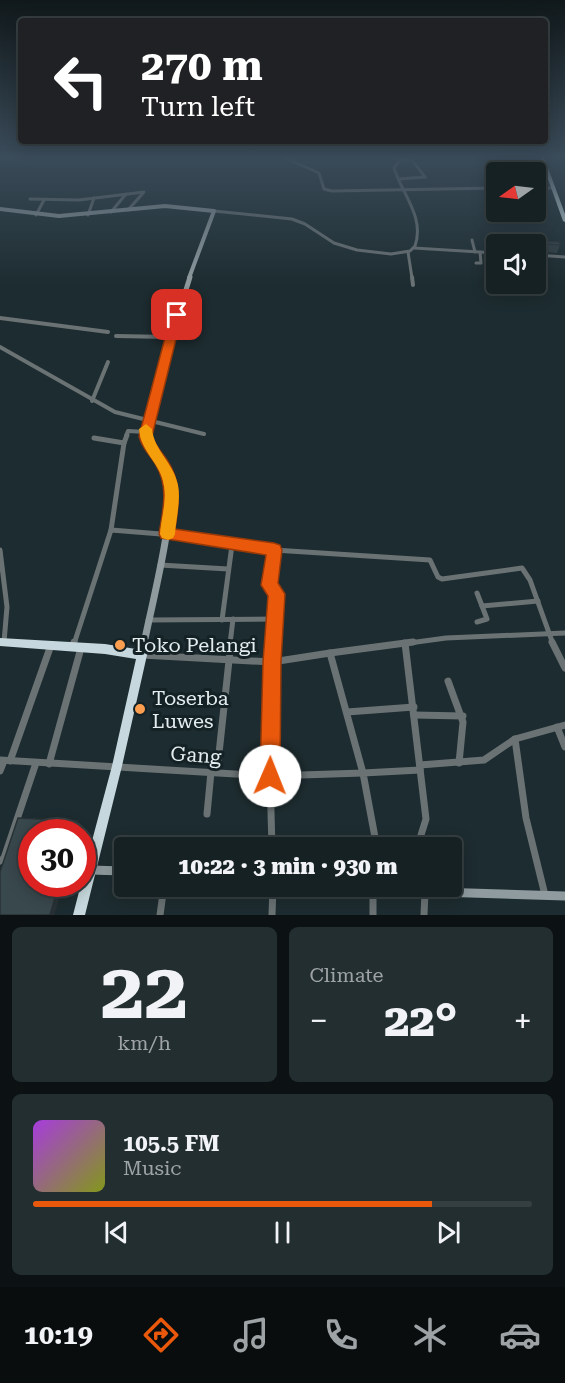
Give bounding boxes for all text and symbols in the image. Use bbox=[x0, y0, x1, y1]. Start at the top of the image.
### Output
text: 270 m bbox=[141, 41, 263, 90]
icon: left bbox=[42, 42, 120, 120]
text: Turn left bbox=[141, 91, 255, 123]
north arrow bbox=[486, 162, 546, 222]
map controls bbox=[486, 162, 546, 294]
button: sound bbox=[486, 234, 546, 294]
pin bbox=[151, 289, 202, 340]
icon: arrive bbox=[160, 298, 193, 331]
place label: Toko Pelangi bbox=[132, 633, 257, 657]
marker: Toko Pelangi bbox=[113, 638, 127, 652]
place label: Toserba Luwes bbox=[152, 686, 229, 733]
marker: Toserba Luwes bbox=[133, 702, 147, 716]
street label: Gang bbox=[170, 741, 223, 769]
position arrow bbox=[238, 744, 302, 808]
speed limit sign: 30 bbox=[18, 819, 96, 897]
text: 10:22 · 3 min · 930 m bbox=[178, 854, 398, 879]
text: 22 bbox=[101, 946, 188, 1037]
text: Climate bbox=[310, 963, 384, 987]
text: 22° bbox=[384, 994, 457, 1047]
text: − bbox=[310, 1001, 328, 1040]
text: + bbox=[514, 1001, 532, 1040]
text: km/h bbox=[117, 1031, 171, 1055]
text: 105.5 FM bbox=[123, 1131, 220, 1156]
text: Music bbox=[123, 1156, 182, 1180]
icon: previous bbox=[100, 1216, 133, 1249]
icon: pause bbox=[266, 1216, 299, 1249]
icon: next bbox=[432, 1216, 465, 1249]
icon: directions bbox=[140, 1314, 182, 1356]
icon: music bbox=[230, 1314, 272, 1356]
icon: phone bbox=[320, 1314, 362, 1356]
icon: climate bbox=[409, 1314, 451, 1356]
icon: car bbox=[499, 1314, 541, 1356]
text: 10:19 bbox=[24, 1319, 93, 1351]

